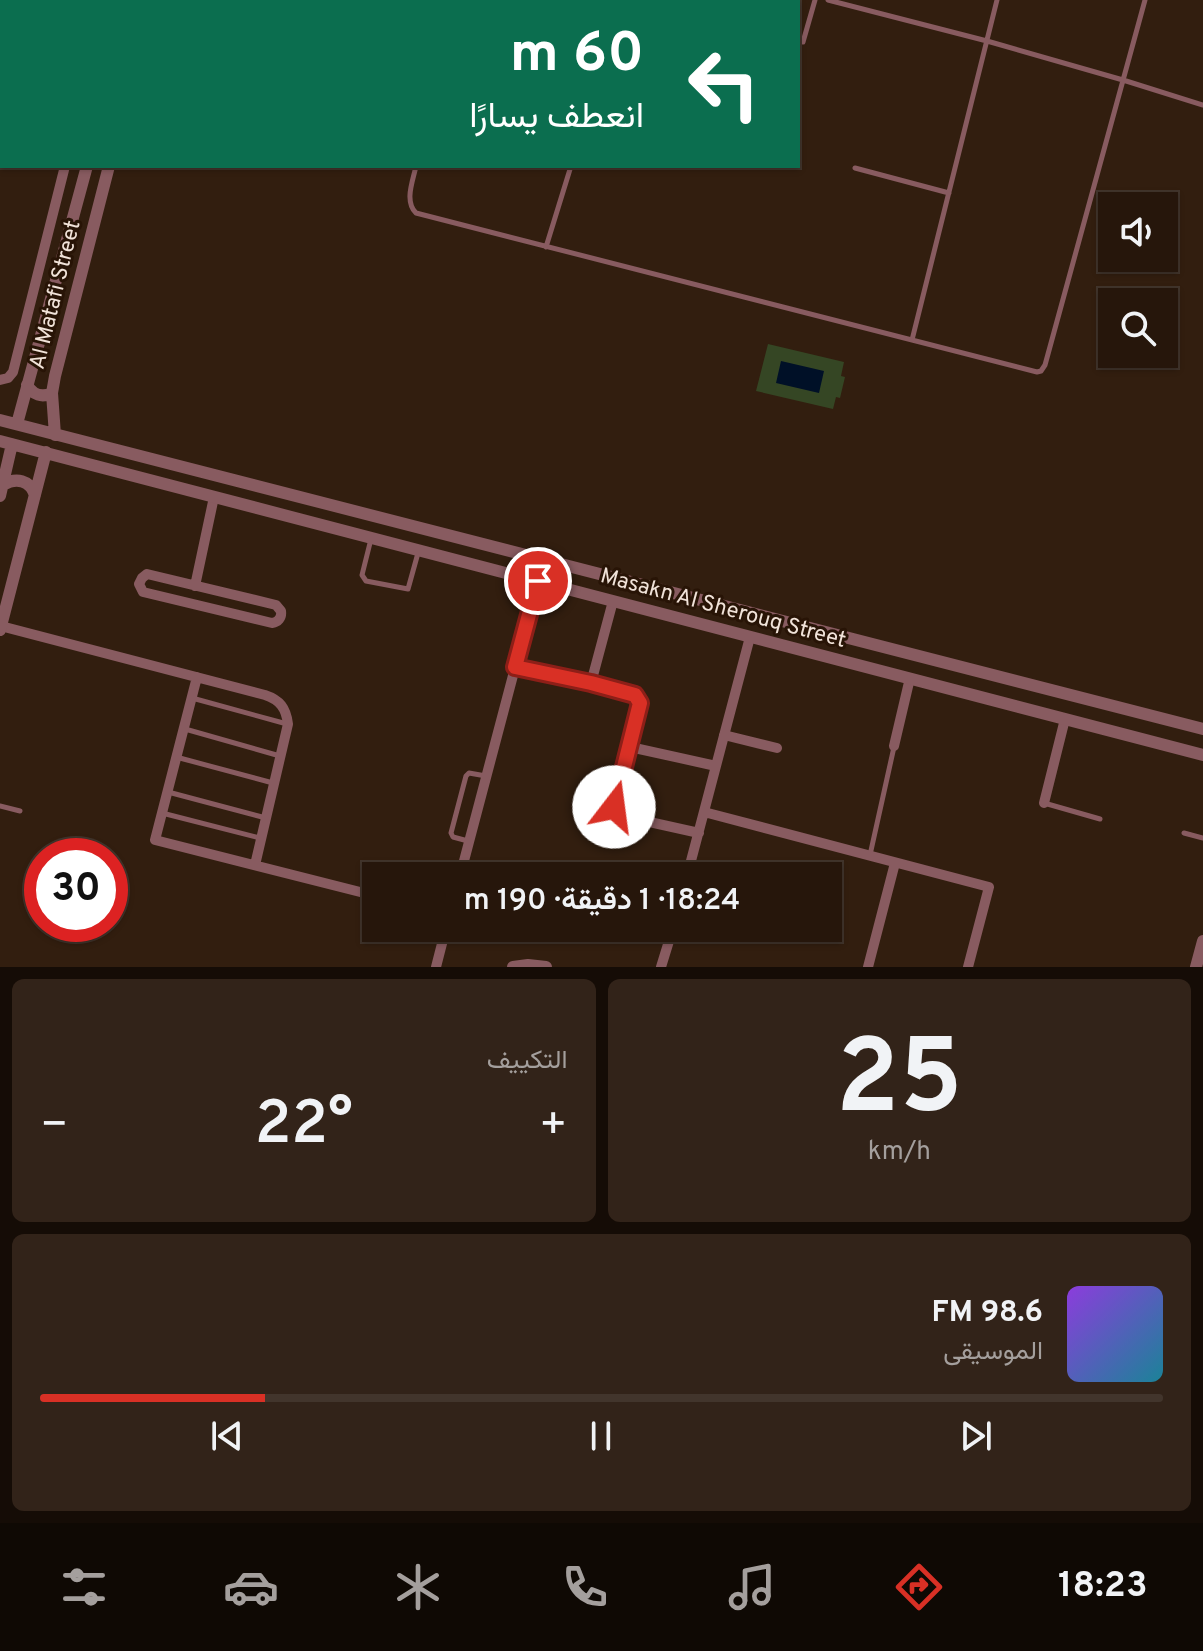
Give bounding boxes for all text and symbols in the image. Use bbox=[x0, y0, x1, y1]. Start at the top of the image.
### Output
text: 60 m bbox=[510, 21, 644, 91]
icon: left bbox=[672, 32, 776, 136]
text: انعطف يسارًا bbox=[469, 95, 644, 141]
map controls bbox=[1098, 192, 1178, 368]
button: sound bbox=[1098, 192, 1178, 272]
street label: Al Matafi Street bbox=[24, 218, 88, 372]
button: search bbox=[1098, 288, 1178, 368]
pin bbox=[504, 547, 572, 615]
icon: arrive bbox=[516, 559, 560, 603]
street label: Masakn Al Sherouq Street bbox=[597, 563, 849, 655]
position arrow bbox=[572, 765, 656, 849]
speed limit sign: 30 bbox=[24, 838, 128, 942]
text: 18:24 · 1 دقيقة · 190 m bbox=[464, 883, 740, 920]
text: 25 bbox=[836, 1018, 963, 1150]
text: التكييف bbox=[487, 1045, 568, 1078]
text: 22° bbox=[255, 1089, 353, 1165]
text: − bbox=[40, 1099, 68, 1155]
text: + bbox=[539, 1099, 567, 1155]
text: km/h bbox=[868, 1136, 931, 1169]
text: 98.6 FM bbox=[932, 1295, 1043, 1332]
text: الموسيقى bbox=[943, 1336, 1043, 1369]
icon: previous bbox=[205, 1414, 249, 1458]
icon: pause bbox=[579, 1414, 623, 1458]
icon: next bbox=[954, 1414, 998, 1458]
icon: filters bbox=[56, 1559, 112, 1615]
icon: car bbox=[223, 1559, 279, 1615]
icon: climate bbox=[390, 1559, 446, 1615]
icon: phone bbox=[557, 1559, 613, 1615]
icon: music bbox=[724, 1559, 780, 1615]
icon: directions bbox=[891, 1559, 947, 1615]
text: 18:23 bbox=[1058, 1564, 1147, 1610]

